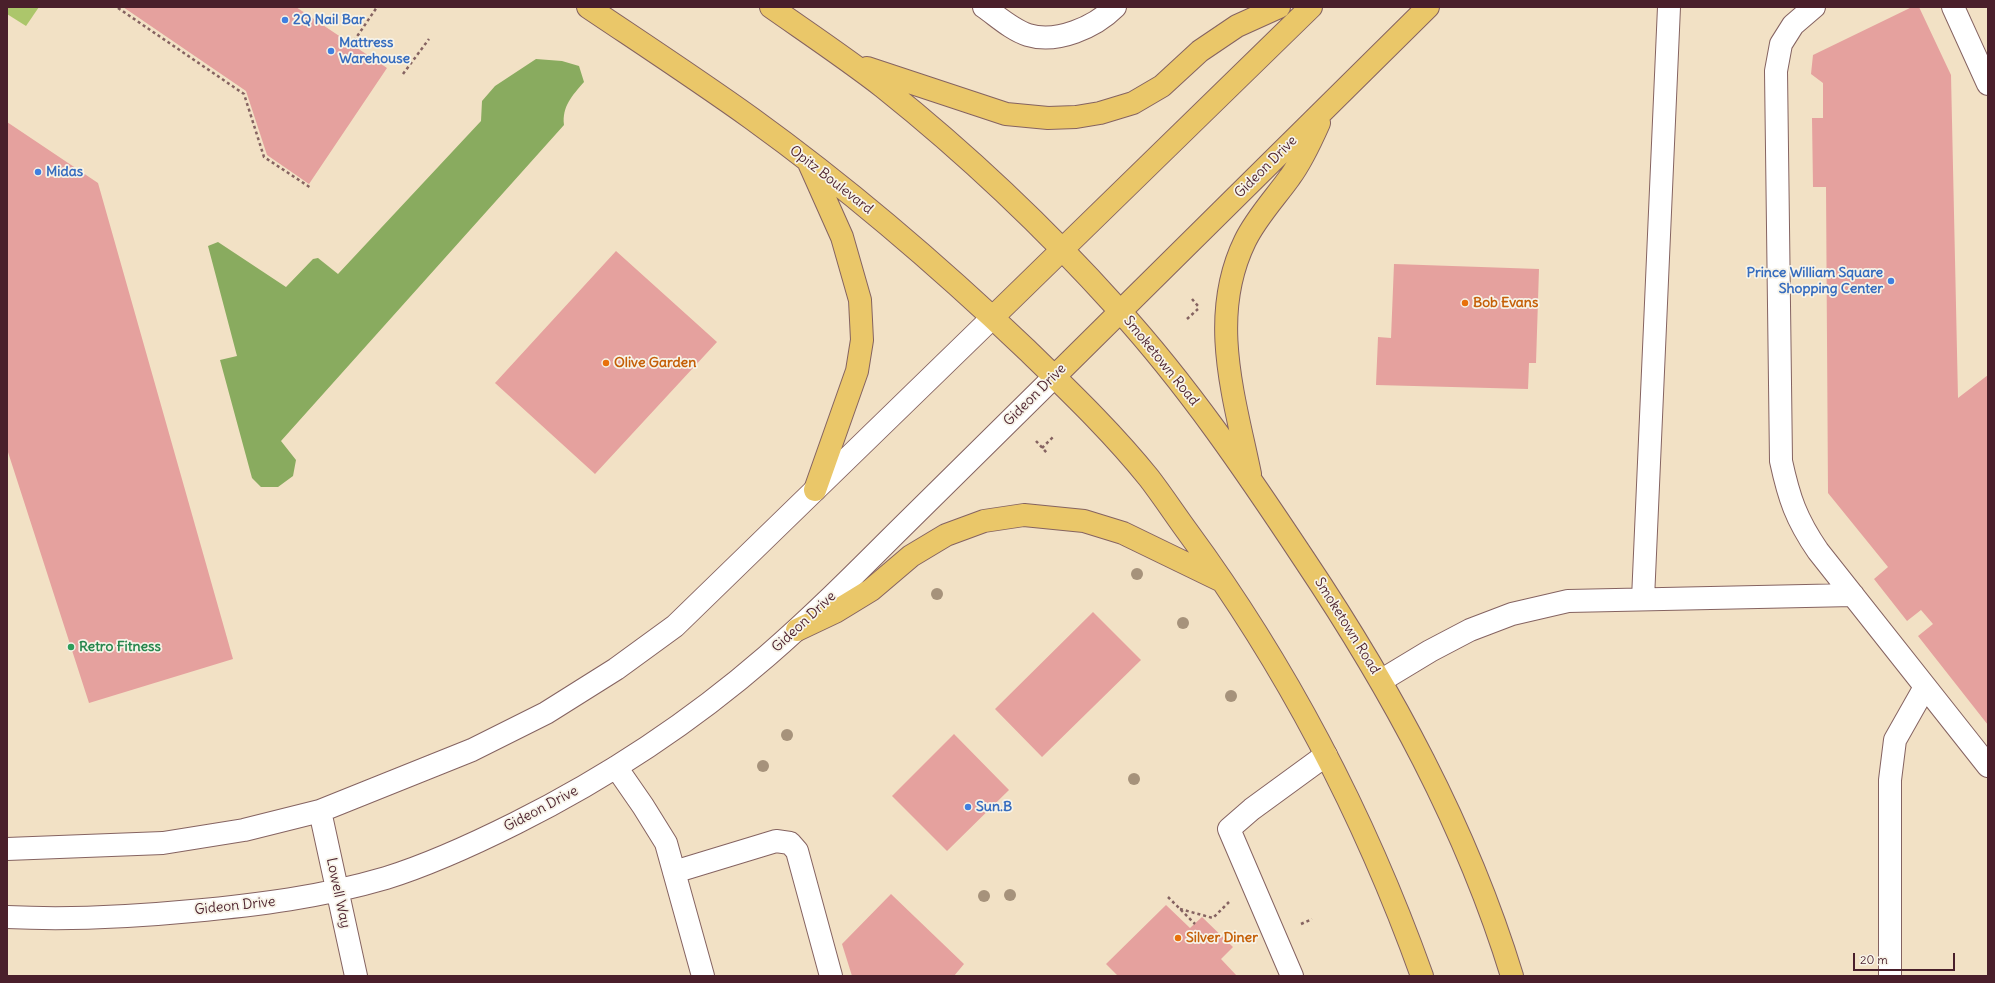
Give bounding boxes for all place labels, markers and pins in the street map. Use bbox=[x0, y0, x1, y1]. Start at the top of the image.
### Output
place label: 2Q Nail Bar bbox=[293, 12, 365, 28]
marker: 2Q Nail Bar bbox=[280, 15, 290, 25]
place label: Mattress Warehouse bbox=[339, 35, 410, 68]
marker: Mattress Warehouse bbox=[326, 46, 336, 56]
place label: Midas bbox=[46, 164, 83, 180]
marker: Midas bbox=[33, 167, 43, 177]
place label: Prince William Square Shopping Center bbox=[1747, 265, 1883, 298]
marker: Prince William Square Shopping Center bbox=[1886, 276, 1896, 286]
place label: Bob Evans bbox=[1473, 295, 1538, 311]
marker: Bob Evans bbox=[1460, 298, 1470, 308]
place label: Olive Garden bbox=[614, 355, 696, 371]
marker: Olive Garden bbox=[601, 358, 611, 368]
place label: Retro Fitness bbox=[79, 639, 161, 655]
marker: Retro Fitness bbox=[66, 642, 76, 652]
place label: Sun.B bbox=[976, 799, 1012, 815]
marker: Sun.B bbox=[963, 802, 973, 812]
place label: Silver Diner bbox=[1186, 930, 1258, 946]
marker: Silver Diner bbox=[1173, 933, 1183, 943]

